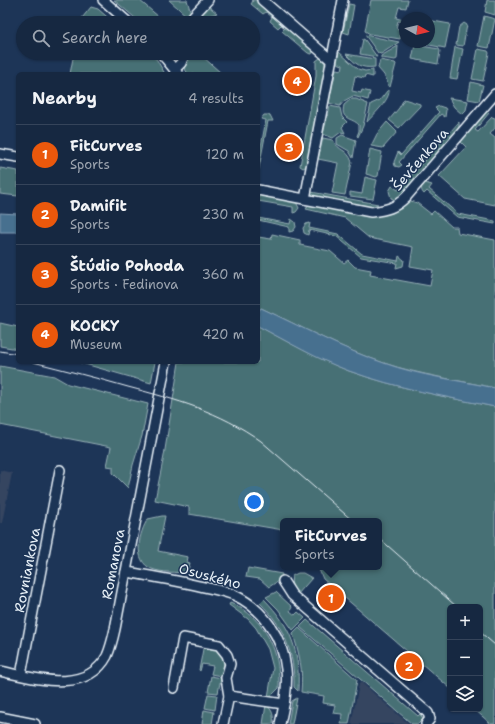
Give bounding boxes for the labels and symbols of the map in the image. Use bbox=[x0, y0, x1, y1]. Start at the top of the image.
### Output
north arrow bbox=[399, 12, 435, 48]
pin: 4 bbox=[284, 66, 310, 96]
street label: Ševčenkova bbox=[388, 124, 452, 194]
pin: 3 bbox=[276, 132, 302, 162]
your location bbox=[244, 492, 264, 512]
street label: Rovniankova bbox=[10, 526, 44, 614]
street label: Romanova bbox=[97, 527, 129, 601]
street label: Osuského bbox=[177, 559, 243, 593]
pin: 1 bbox=[318, 583, 344, 613]
pin: 2 bbox=[396, 651, 422, 681]

